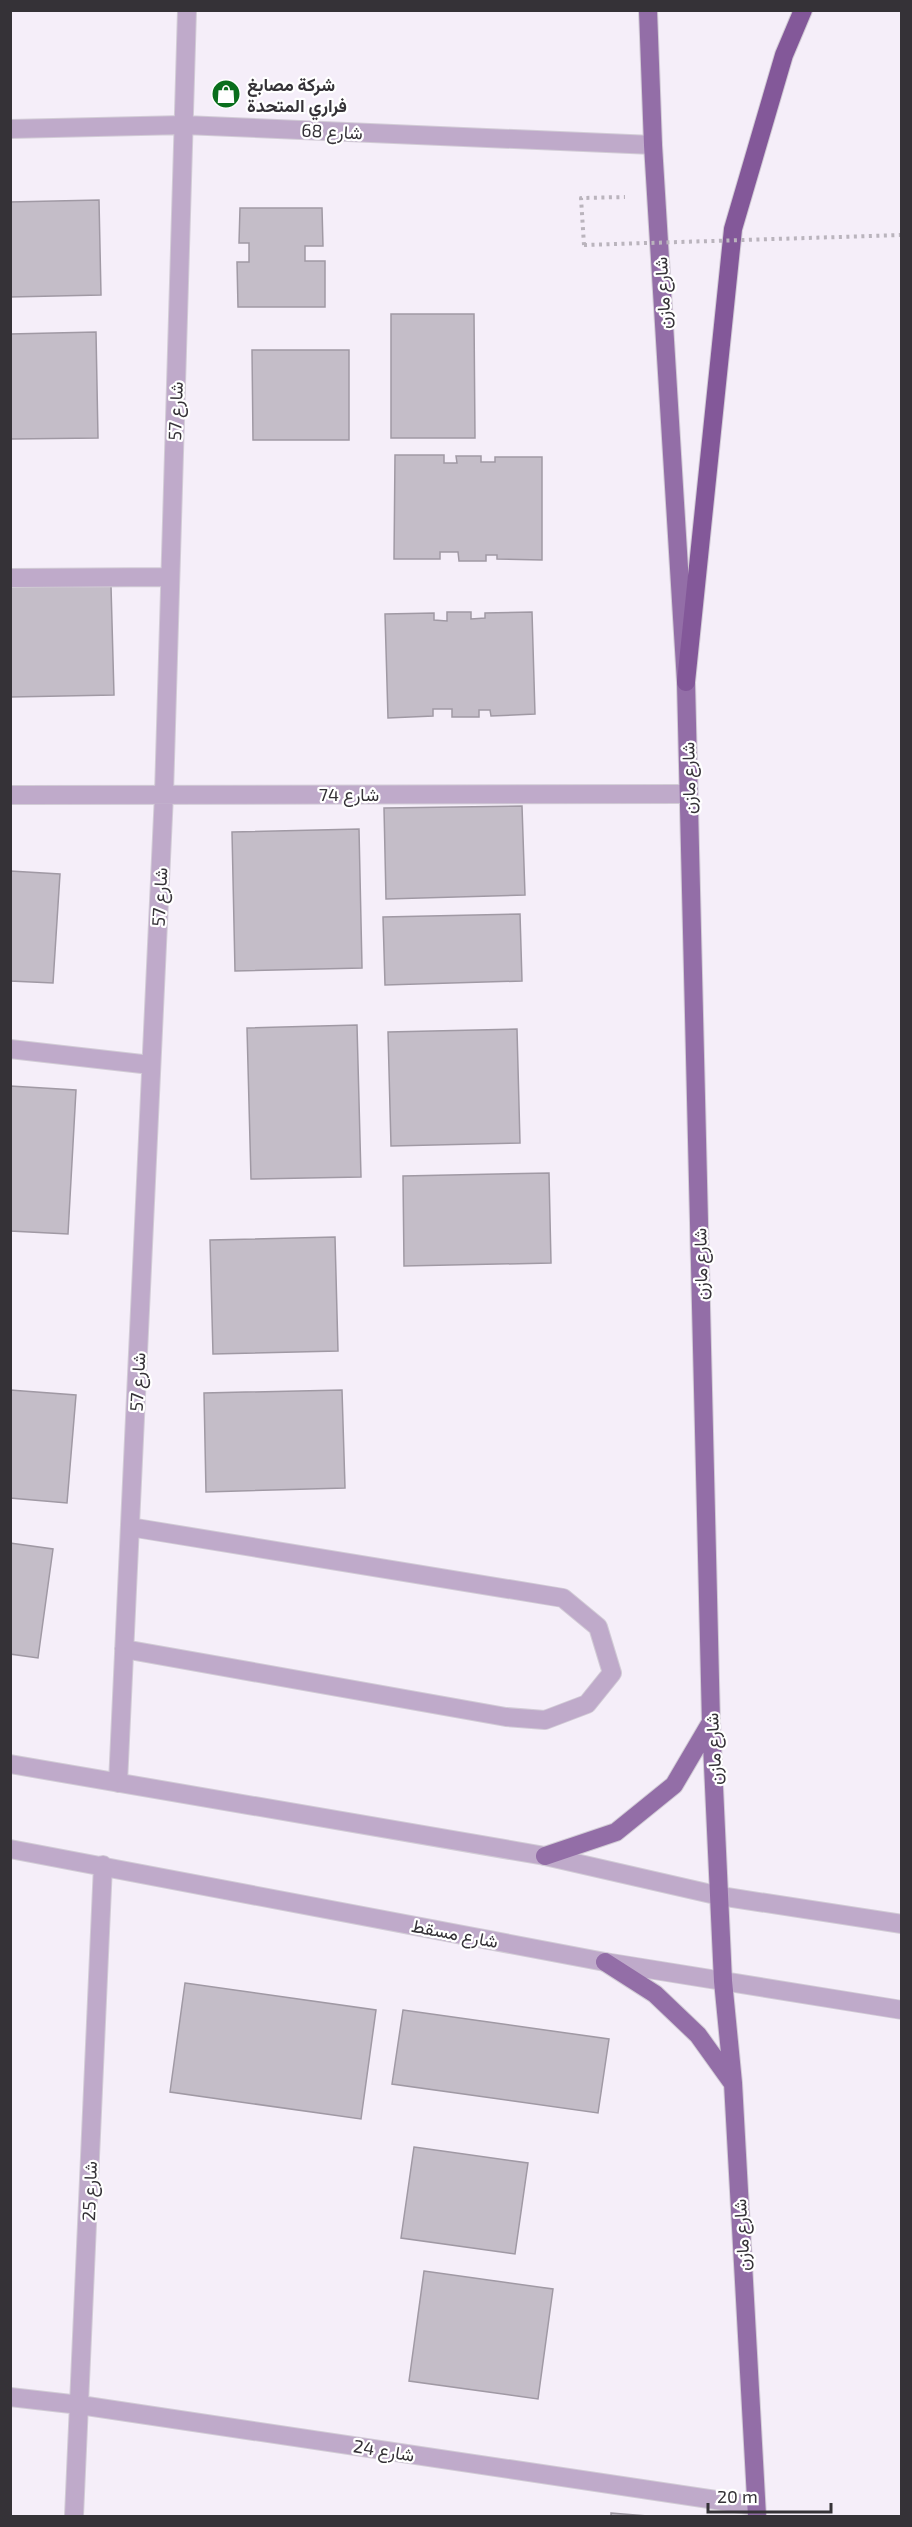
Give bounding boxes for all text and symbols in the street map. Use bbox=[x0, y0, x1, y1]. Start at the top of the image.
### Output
place label: شركة مصابغ فراري المتحدة bbox=[247, 73, 347, 121]
shop icon: شركة مصابغ فراري المتحدة bbox=[210, 78, 242, 110]
street label: شارع 68 bbox=[301, 118, 363, 146]
street label: شارع مازن bbox=[649, 256, 677, 330]
street label: شارع 57 bbox=[163, 381, 189, 441]
street label: شارع مازن bbox=[676, 742, 702, 814]
street label: شارع 74 bbox=[319, 783, 379, 807]
street label: شارع 57 bbox=[146, 867, 174, 927]
street label: شارع مازن bbox=[688, 1228, 714, 1300]
street label: شارع 57 bbox=[124, 1352, 152, 1412]
street label: شارع مازن bbox=[700, 1712, 728, 1786]
street label: شارع مسقط bbox=[409, 1914, 500, 1954]
street label: شارع 25 bbox=[77, 2161, 103, 2221]
street label: شارع مازن bbox=[728, 2198, 756, 2272]
street label: شارع 24 bbox=[352, 2434, 416, 2468]
scale bar bbox=[708, 2476, 831, 2514]
text: 20 m bbox=[717, 2485, 758, 2507]

